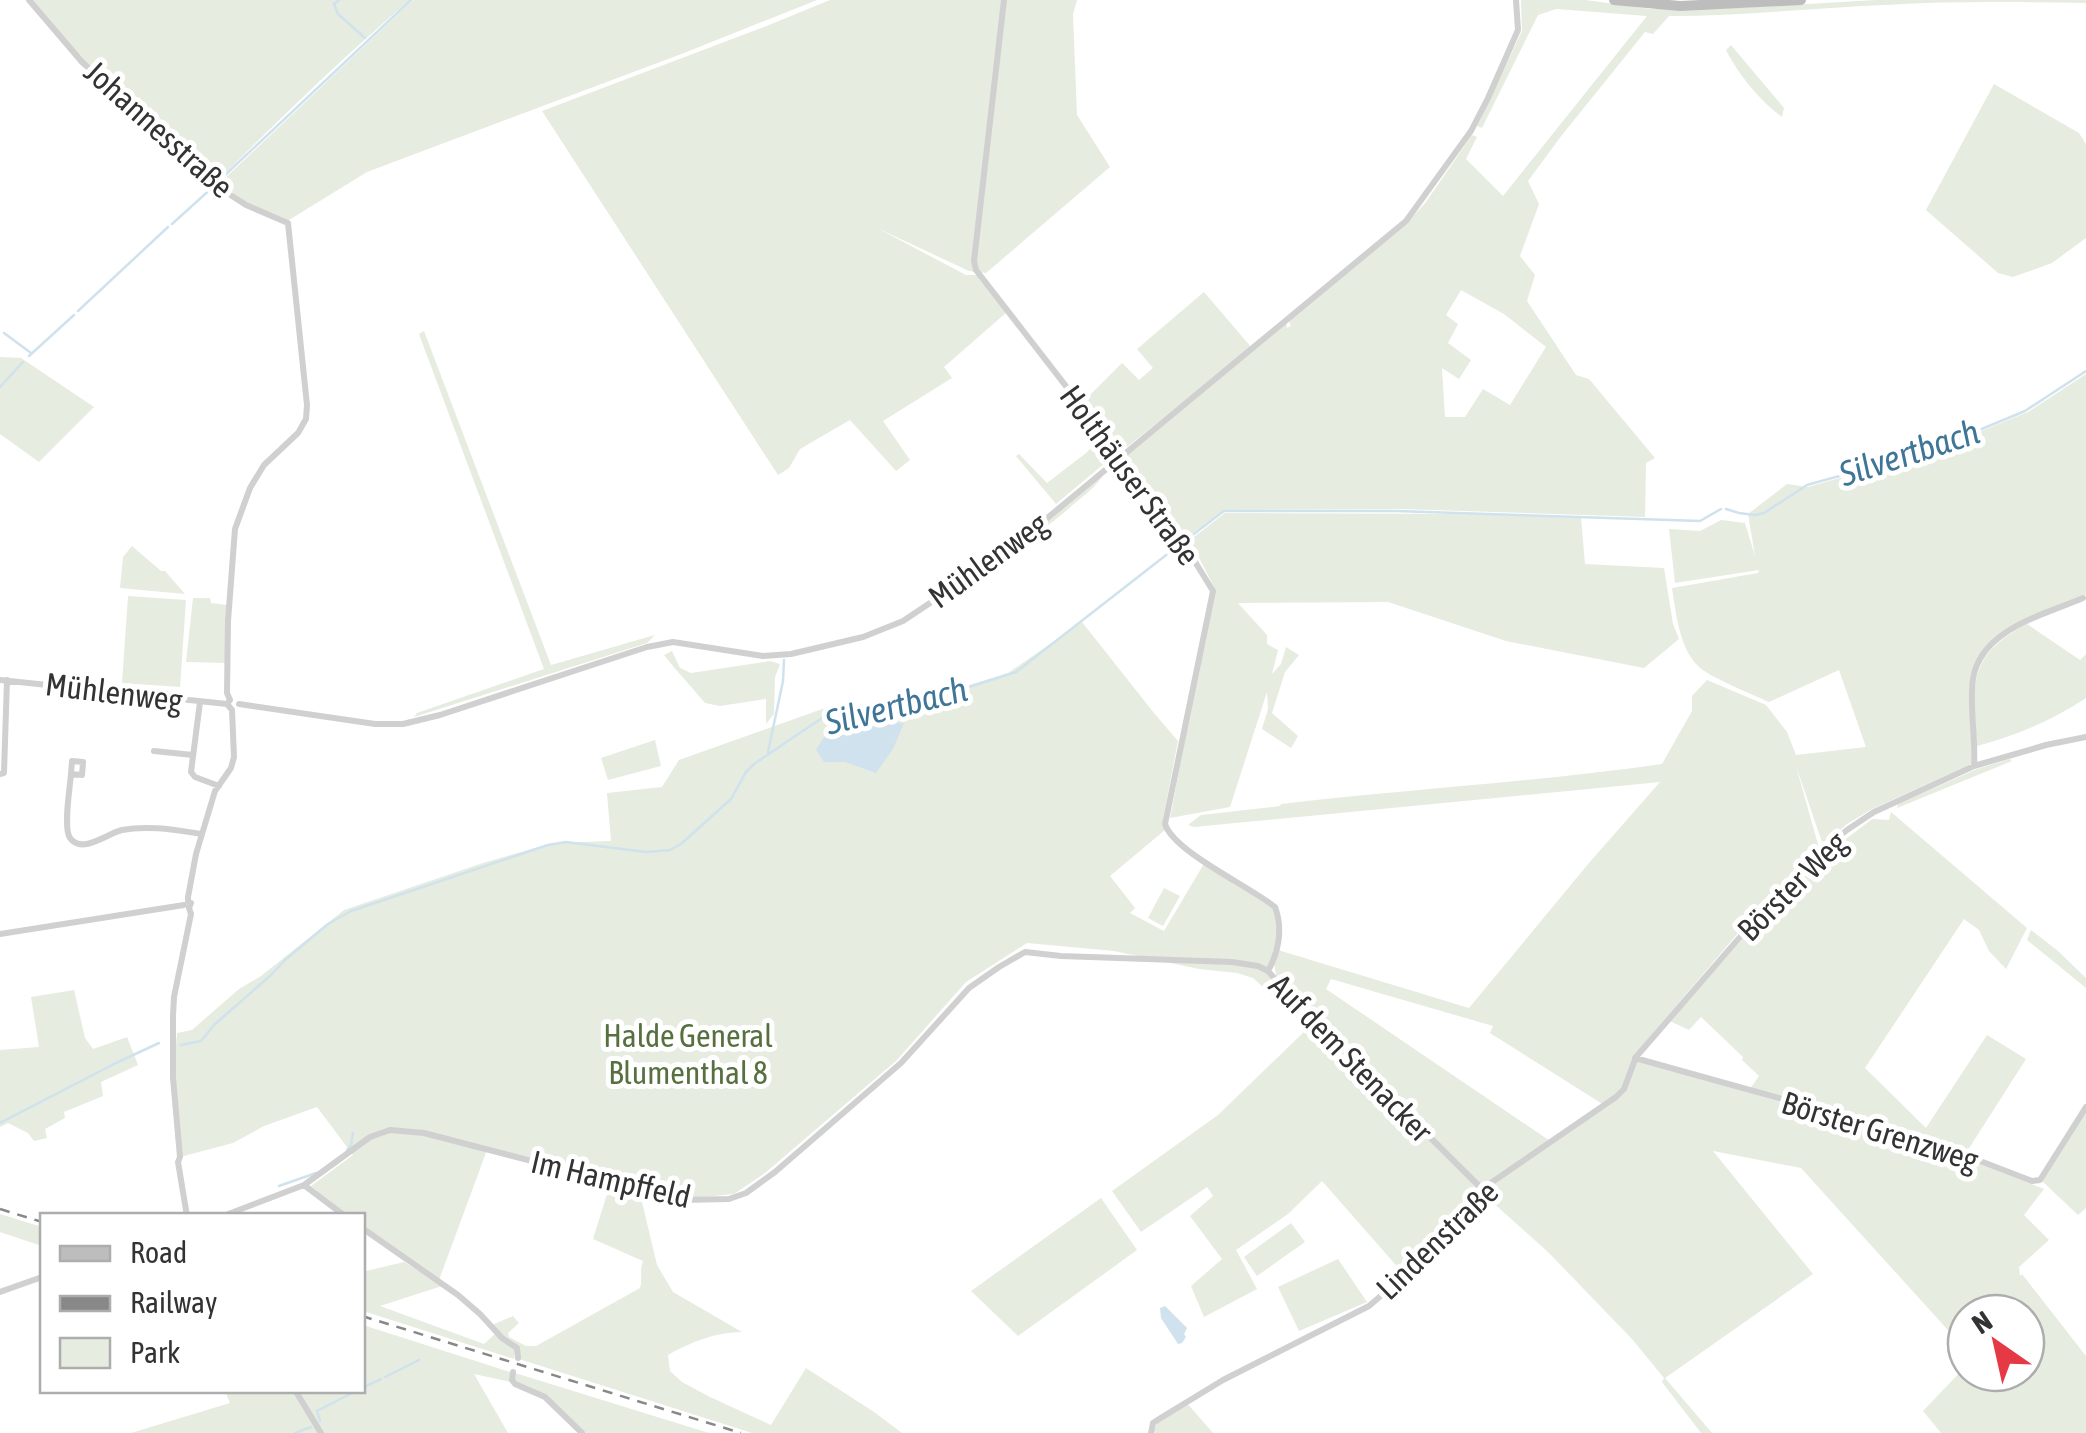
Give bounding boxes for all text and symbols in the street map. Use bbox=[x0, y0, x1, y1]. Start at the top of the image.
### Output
street label: Johannesstraße bbox=[77, 53, 241, 205]
street label: Holthäuser Straße bbox=[1053, 378, 1207, 572]
water label: Silvertbach bbox=[1833, 411, 1984, 494]
street label: Mühlenweg bbox=[921, 504, 1055, 615]
street label: Mühlenweg bbox=[43, 665, 185, 719]
water label: Silvertbach bbox=[820, 668, 971, 742]
street label: Börster Weg bbox=[1730, 824, 1854, 948]
street label: Auf dem Stenacker bbox=[1262, 967, 1440, 1150]
park label: Halde General Blumenthal 8 bbox=[603, 1017, 773, 1091]
street label: Börster Grenzweg bbox=[1777, 1084, 1983, 1178]
street label: Im Hampffeld bbox=[528, 1143, 694, 1215]
street label: Lindenstraße bbox=[1369, 1173, 1505, 1307]
legend bbox=[40, 1213, 365, 1393]
text: Road bbox=[130, 1235, 187, 1269]
text: Railway bbox=[130, 1285, 217, 1319]
north arrow bbox=[1946, 1293, 2046, 1393]
text: N bbox=[1966, 1304, 1998, 1340]
text: Park bbox=[130, 1335, 180, 1369]

